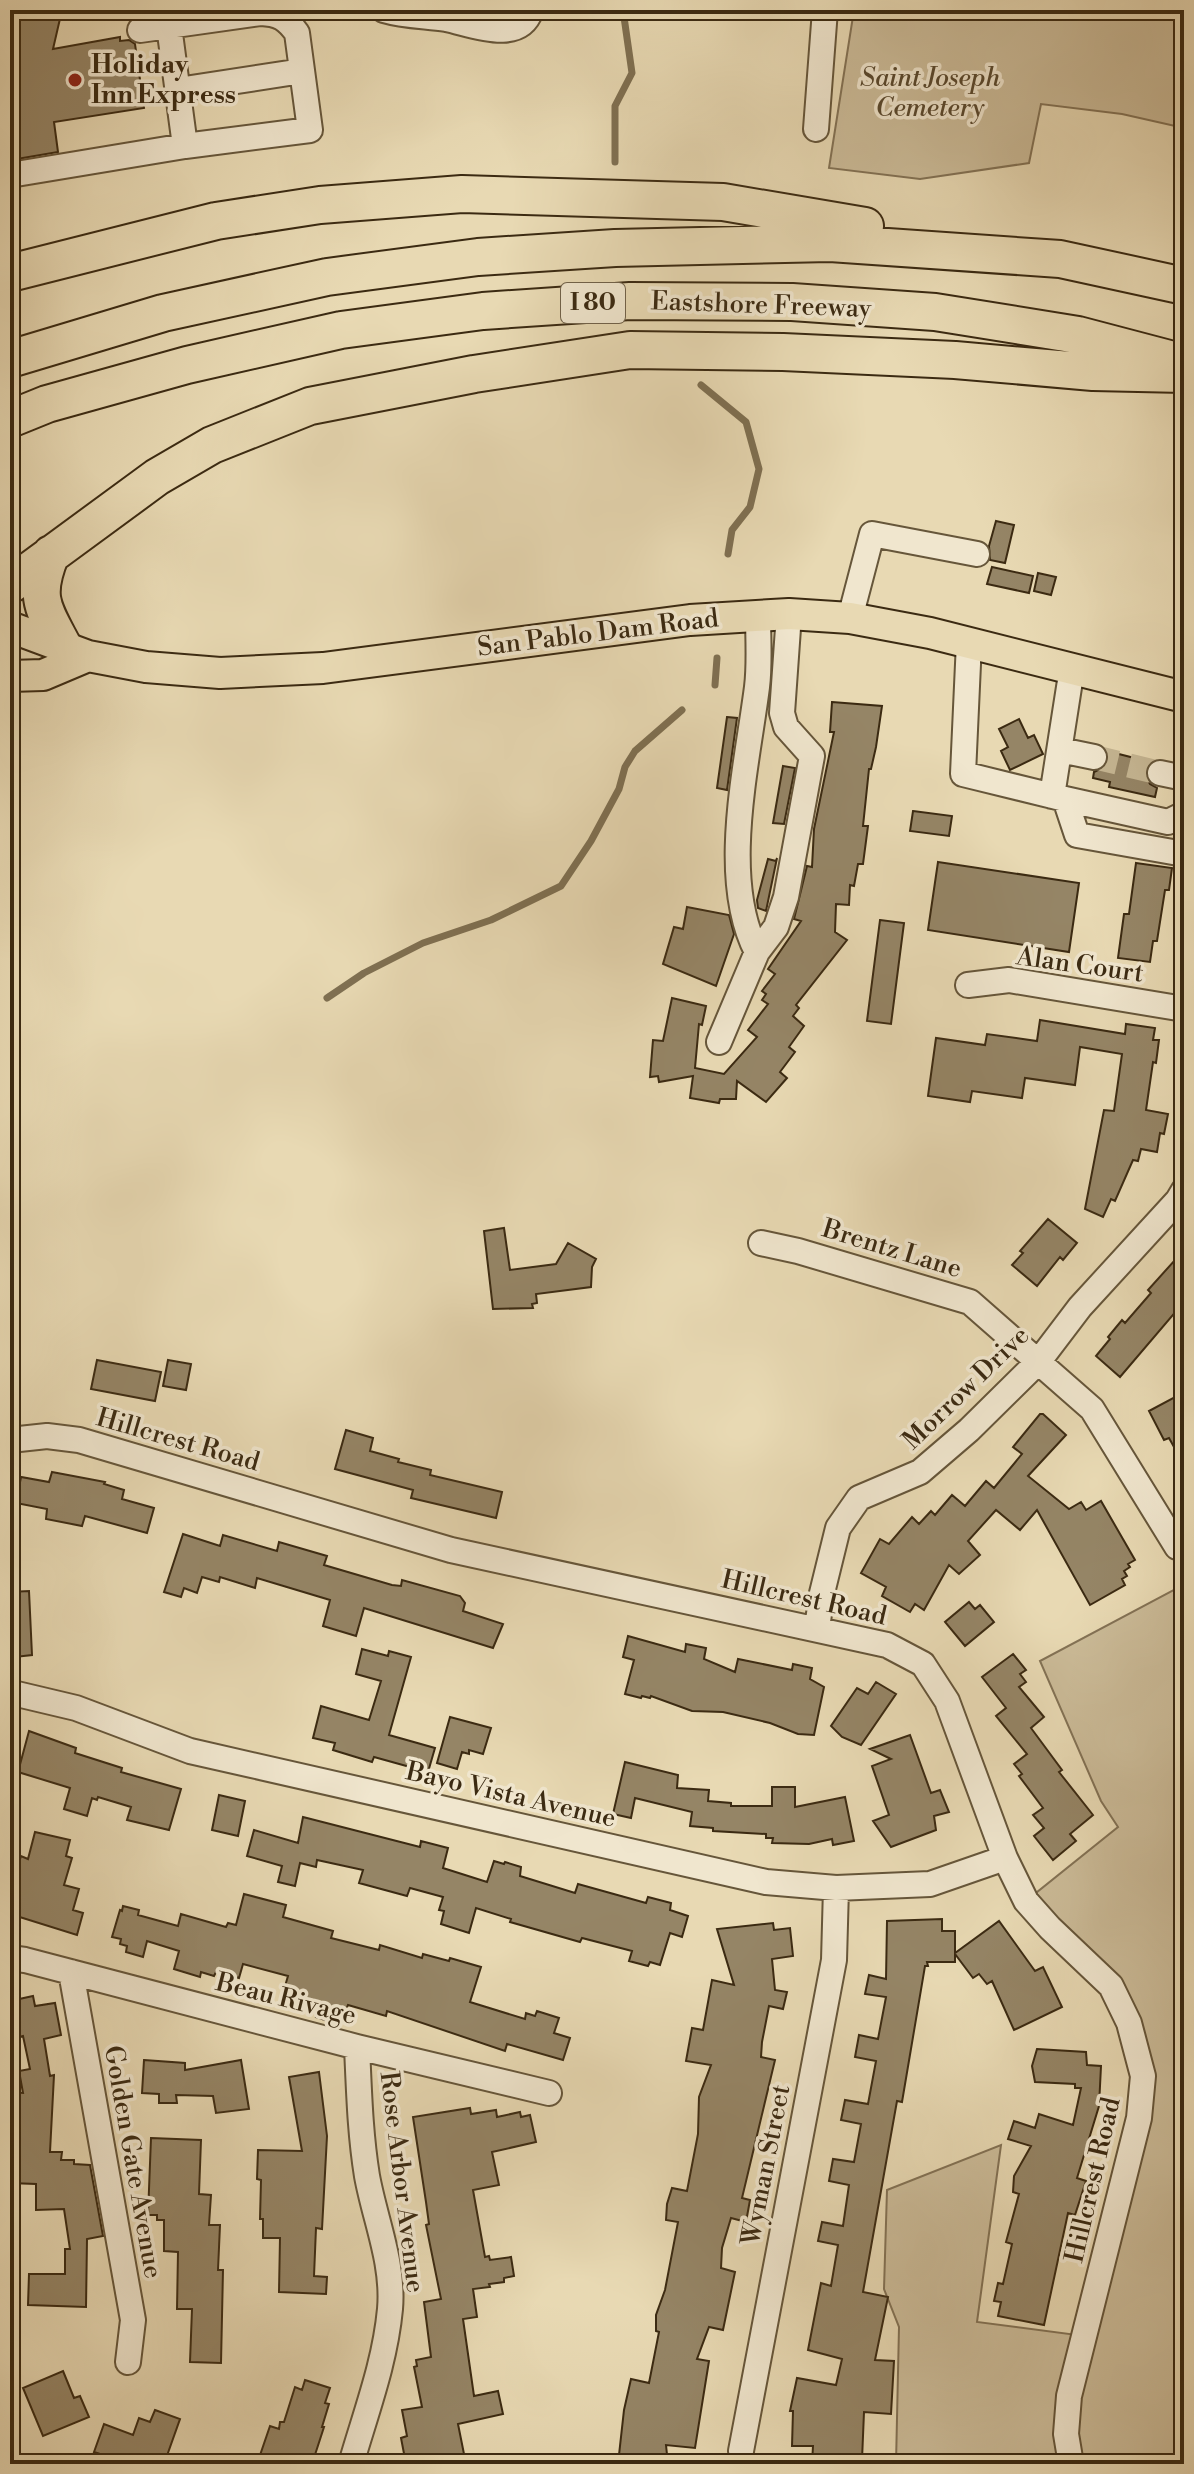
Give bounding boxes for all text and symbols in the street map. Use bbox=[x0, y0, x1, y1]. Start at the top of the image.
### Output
place label: Holiday Inn Express bbox=[91, 49, 236, 111]
park label: Saint Joseph Cemetery bbox=[860, 62, 1001, 124]
marker: Holiday Inn Express bbox=[66, 71, 84, 89]
road number: I 80 bbox=[561, 283, 625, 323]
street label: Eastshore Freeway bbox=[650, 285, 872, 325]
street label: San Pablo Dam Road bbox=[476, 602, 721, 664]
street label: Alan Court bbox=[1013, 940, 1146, 990]
street label: Brentz Lane bbox=[818, 1212, 966, 1285]
street label: Morrow Drive bbox=[896, 1320, 1036, 1456]
street label: Hillcrest Road bbox=[93, 1401, 264, 1479]
street label: Hillcrest Road bbox=[718, 1563, 890, 1633]
street label: Bayo Vista Avenue bbox=[402, 1755, 619, 1835]
street label: Beau Rivage bbox=[212, 1966, 360, 2032]
street label: Golden Gate Avenue bbox=[97, 2043, 169, 2281]
street label: Rose Arbor Avenue bbox=[373, 2069, 431, 2295]
street label: Wyman Street bbox=[735, 2082, 797, 2249]
street label: Hillcrest Road bbox=[1058, 2094, 1128, 2266]

